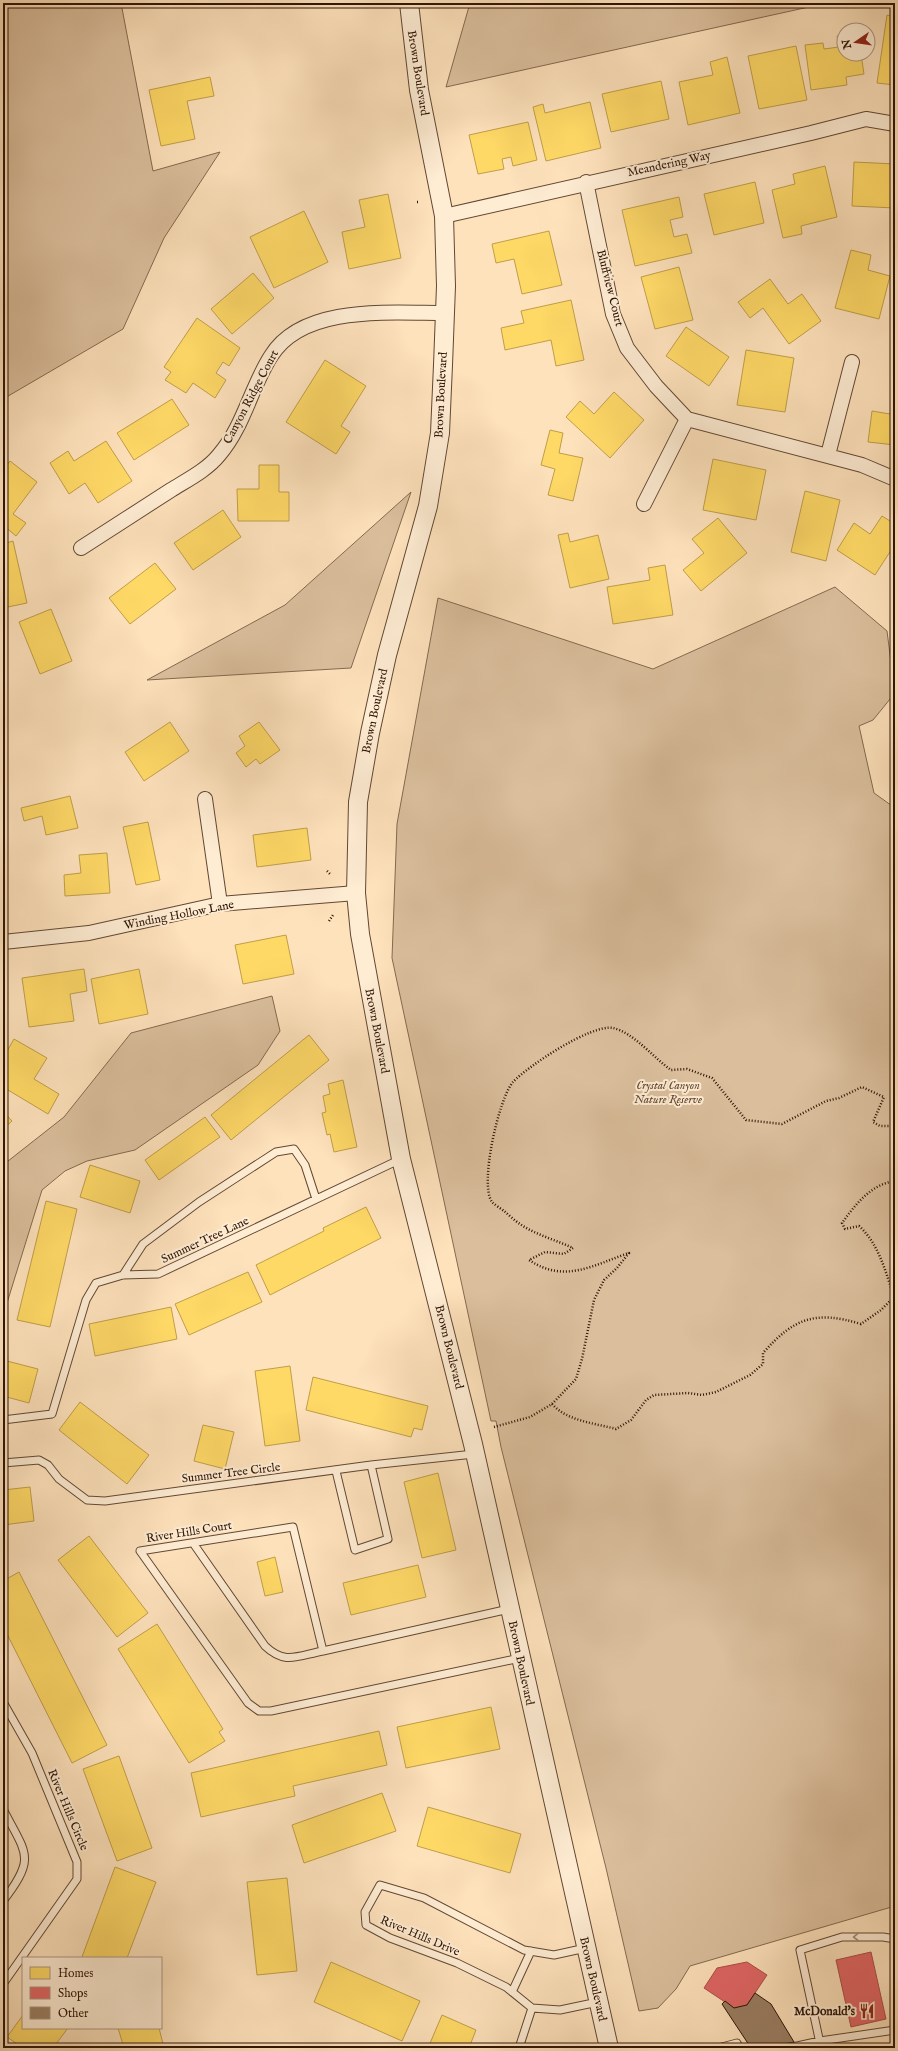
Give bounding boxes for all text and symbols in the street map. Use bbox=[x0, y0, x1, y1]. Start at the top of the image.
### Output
north arrow bbox=[836, 22, 876, 62]
street label: Brown Boulevard bbox=[404, 29, 432, 117]
text: N bbox=[839, 37, 855, 51]
street label: Meandering Way bbox=[626, 148, 712, 180]
street label: Bluffview Court bbox=[593, 248, 627, 328]
street label: Canyon Ridge Court bbox=[220, 347, 282, 447]
street label: Brown Boulevard bbox=[431, 351, 451, 438]
street label: Brown Boulevard bbox=[359, 667, 391, 755]
street label: Winding Hollow Lane bbox=[123, 897, 236, 933]
street label: Brown Boulevard bbox=[361, 987, 393, 1075]
park label: Crystal Canyon Nature Reserve bbox=[634, 1078, 702, 1107]
street label: Summer Tree Lane bbox=[159, 1213, 252, 1267]
street label: Brown Boulevard bbox=[431, 1303, 467, 1391]
street label: Summer Tree Circle bbox=[181, 1459, 282, 1486]
street label: River Hills Court bbox=[145, 1518, 233, 1546]
street label: Brown Boulevard bbox=[505, 1619, 537, 1707]
street label: River Hills Circle bbox=[44, 1767, 92, 1853]
street label: River Hills Drive bbox=[378, 1913, 462, 1960]
one-way arrow bbox=[853, 1933, 859, 1941]
street label: Brown Boulevard bbox=[576, 1935, 610, 2023]
legend bbox=[22, 1957, 162, 2029]
text: Homes bbox=[58, 1966, 94, 1981]
text: Shops bbox=[58, 1986, 88, 2002]
restaurant icon: McDonald's bbox=[858, 2002, 876, 2020]
place label: McDonald's bbox=[794, 2004, 856, 2019]
text: Other bbox=[58, 2006, 89, 2021]

